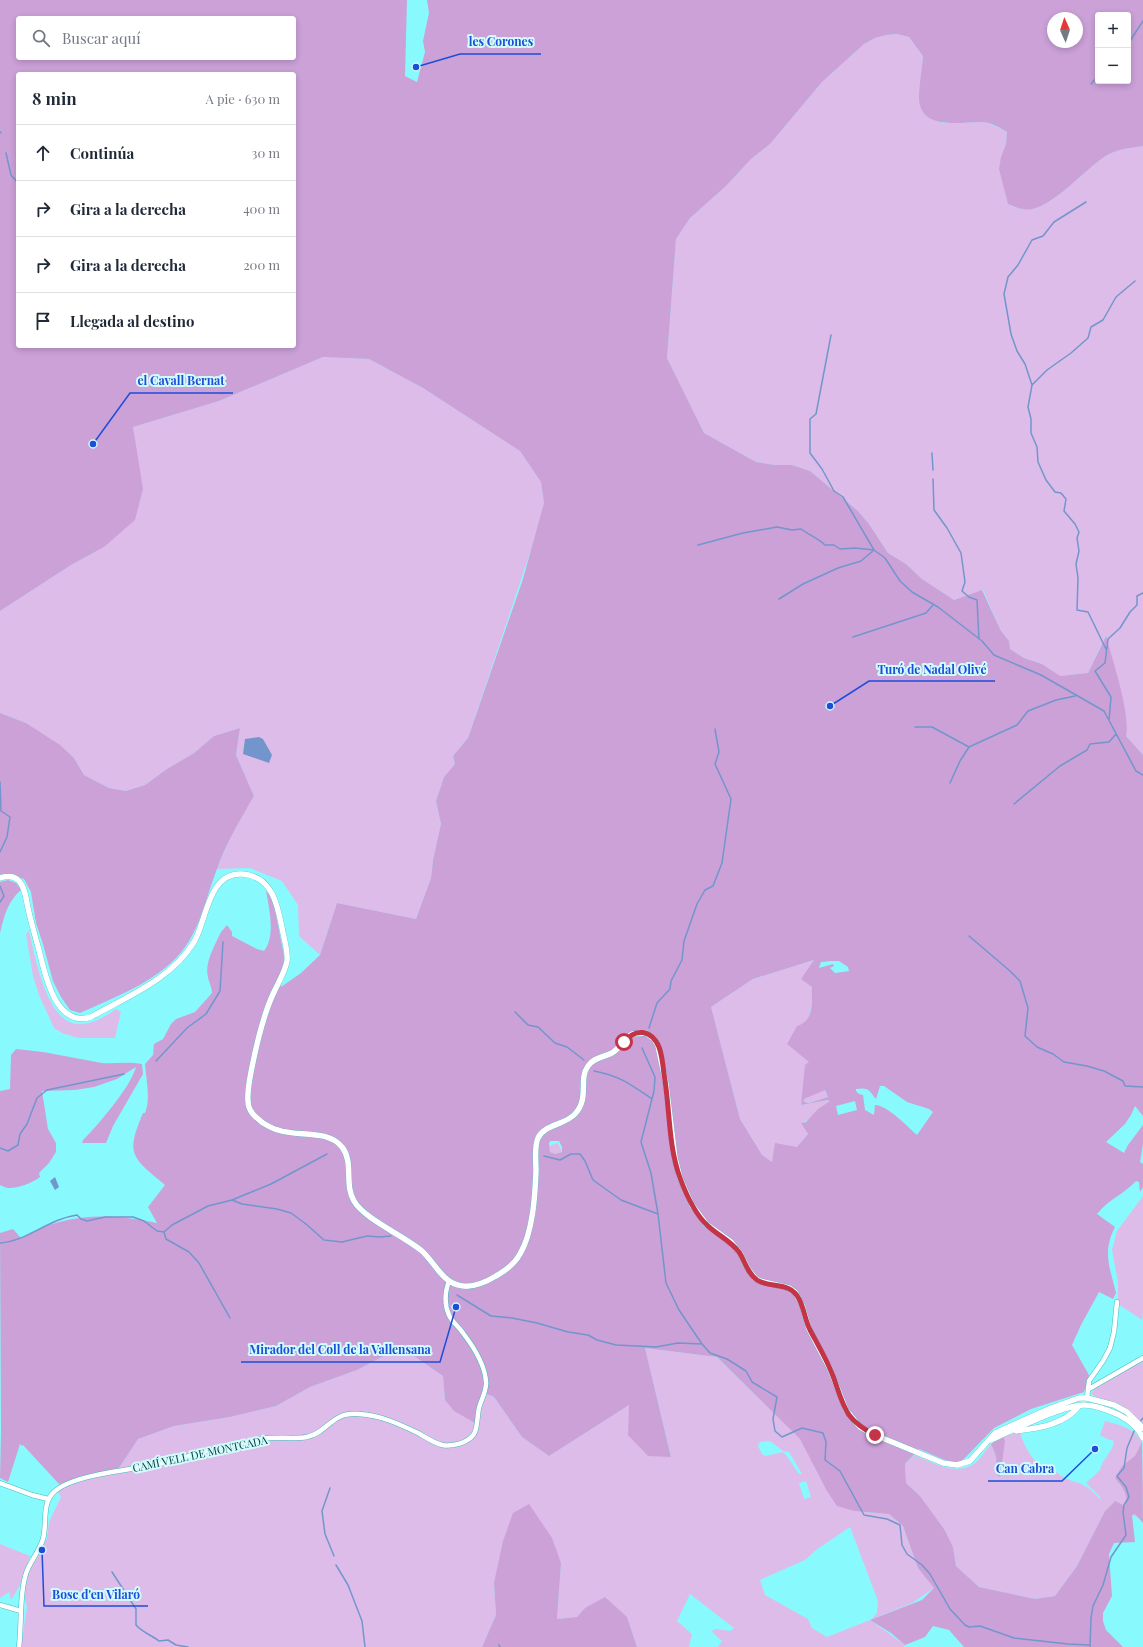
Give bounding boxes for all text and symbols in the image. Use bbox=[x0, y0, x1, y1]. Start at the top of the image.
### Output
north arrow bbox=[1047, 12, 1083, 48]
map controls bbox=[1095, 12, 1131, 84]
button: + bbox=[1095, 12, 1131, 48]
search box bbox=[16, 16, 296, 60]
icon: search bbox=[30, 27, 52, 49]
text: Buscar aquí bbox=[62, 28, 141, 48]
callout: les Corones bbox=[460, 30, 541, 54]
text: les Corones bbox=[469, 33, 534, 49]
button: − bbox=[1095, 48, 1131, 84]
text: 8 min bbox=[32, 87, 77, 109]
text: A pie · 630 m bbox=[206, 90, 280, 107]
icon: ahead bbox=[32, 142, 54, 164]
text: Continúa bbox=[70, 143, 134, 163]
text: 30 m bbox=[252, 144, 280, 161]
icon: right bbox=[32, 198, 54, 220]
text: Gira a la derecha bbox=[70, 199, 186, 219]
text: 400 m bbox=[243, 200, 280, 217]
icon: right bbox=[32, 254, 54, 276]
text: Gira a la derecha bbox=[70, 255, 186, 275]
text: 200 m bbox=[243, 256, 280, 273]
icon: arrive bbox=[32, 310, 54, 332]
text: Llegada al destino bbox=[70, 311, 194, 331]
callout: el Cavall Bernat bbox=[130, 369, 233, 393]
text: el Cavall Bernat bbox=[137, 372, 225, 388]
callout: Turó de Nadal Olivé bbox=[869, 657, 995, 681]
text: Turó de Nadal Olivé bbox=[877, 661, 987, 677]
route start bbox=[615, 1033, 633, 1051]
callout: Mirador del Coll de la Vallensana bbox=[241, 1338, 440, 1362]
text: Mirador del Coll de la Vallensana bbox=[249, 1341, 432, 1357]
route end bbox=[866, 1426, 884, 1444]
street label: CAMÍ VELL DE MONTCADA bbox=[131, 1432, 269, 1475]
callout: Can Cabra bbox=[988, 1457, 1062, 1481]
text: Can Cabra bbox=[996, 1460, 1055, 1476]
callout: Bosc d'en Vilaró bbox=[44, 1582, 148, 1606]
text: Bosc d'en Vilaró bbox=[52, 1586, 140, 1602]

